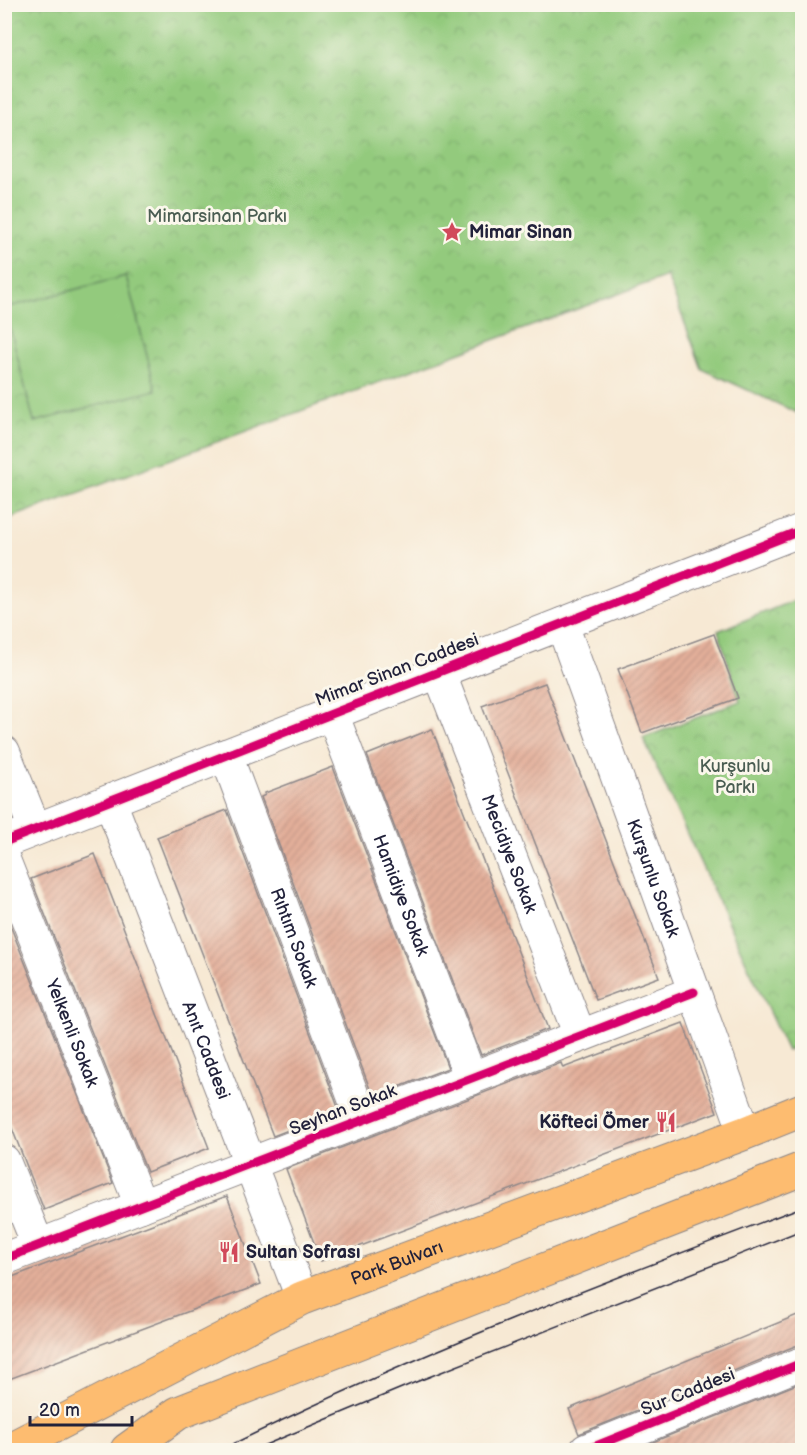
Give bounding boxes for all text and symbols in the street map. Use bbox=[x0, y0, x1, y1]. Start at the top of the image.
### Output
park label: Mimarsinan Parkı bbox=[147, 206, 287, 227]
place icon: Mimar Sinan bbox=[440, 220, 464, 244]
place label: Mimar Sinan bbox=[469, 222, 572, 243]
street label: Mimar Sinan Caddesi bbox=[312, 629, 482, 711]
park label: Kurşunlu Parkı bbox=[700, 756, 770, 798]
street label: Mecidiye Sokak bbox=[477, 792, 542, 916]
street label: Kurşunlu Sokak bbox=[622, 816, 684, 940]
street label: Hamidiye Sokak bbox=[369, 832, 434, 959]
street label: Rıhtım Sokak bbox=[266, 885, 322, 991]
street label: Yelkenli Sokak bbox=[41, 975, 103, 1090]
street label: Anıt Caddesi bbox=[178, 998, 235, 1102]
street label: Seyhan Sokak bbox=[287, 1080, 400, 1140]
restaurant icon: Köfteci Ömer bbox=[654, 1110, 678, 1134]
place label: Köfteci Ömer bbox=[539, 1111, 650, 1133]
street label: Park Bulvarı bbox=[348, 1236, 446, 1289]
restaurant icon: Sultan Sofrası bbox=[217, 1240, 241, 1264]
place label: Sultan Sofrası bbox=[246, 1242, 360, 1263]
street label: Sur Caddesi bbox=[638, 1364, 738, 1420]
scale bar bbox=[30, 1389, 132, 1427]
text: 20 m bbox=[39, 1400, 80, 1421]

